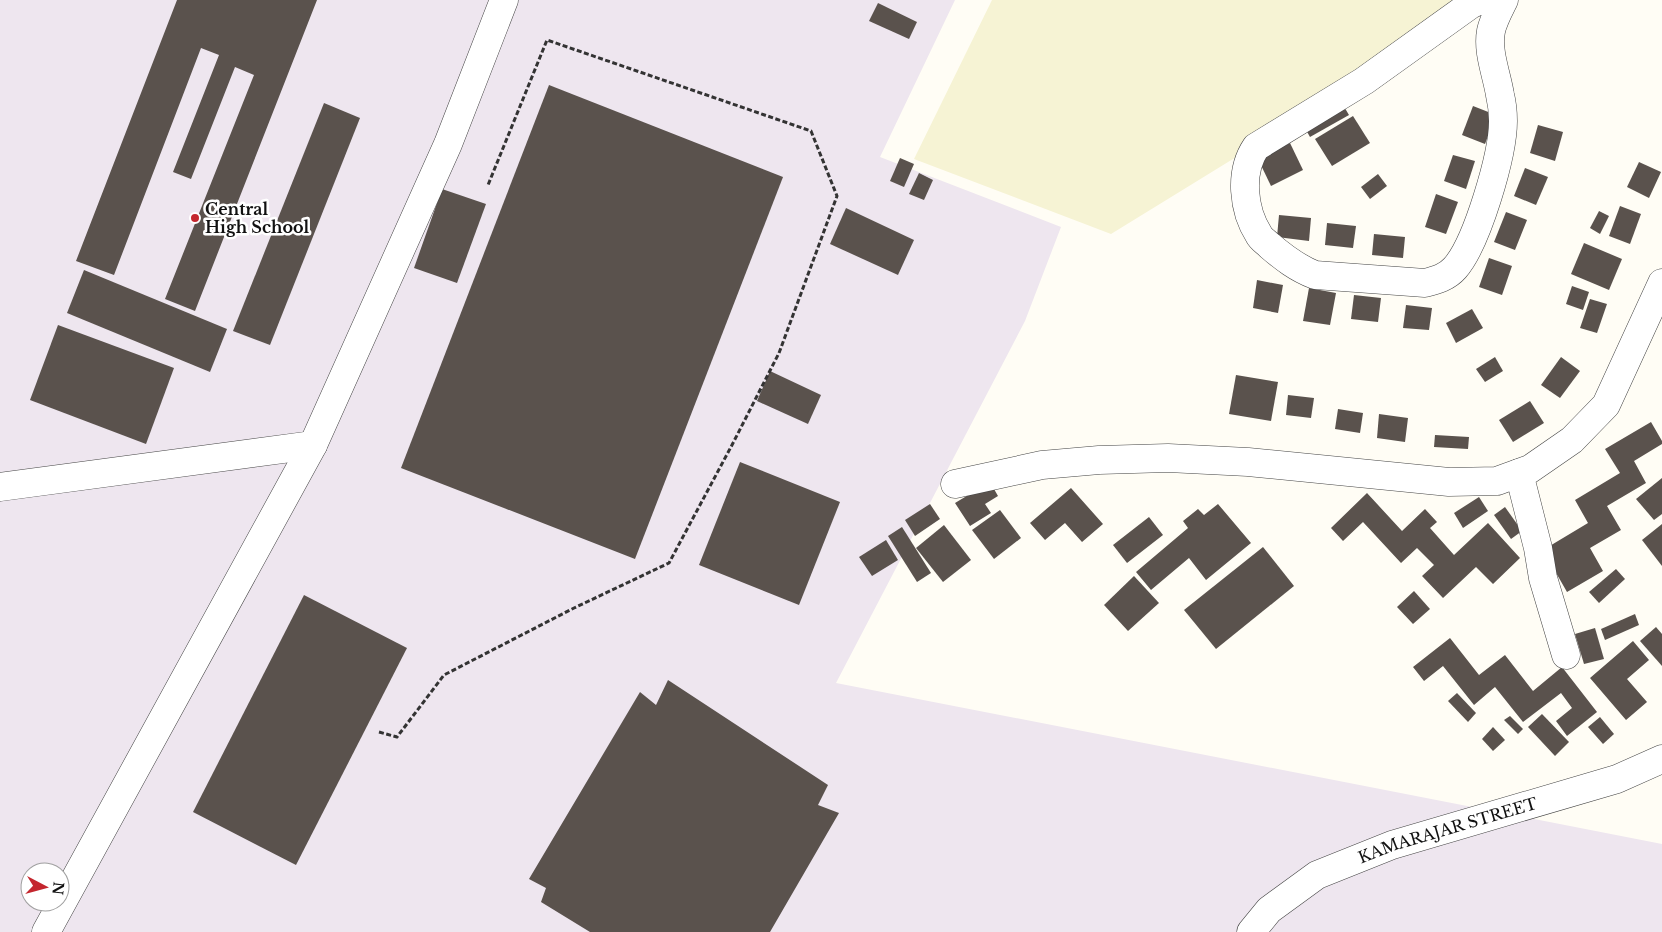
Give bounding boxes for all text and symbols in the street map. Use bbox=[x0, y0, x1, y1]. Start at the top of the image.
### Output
place label: Central High School bbox=[205, 199, 310, 237]
marker: Central High School bbox=[189, 212, 201, 224]
street label: KAMARAJAR STREET bbox=[1355, 793, 1539, 868]
north arrow bbox=[20, 862, 70, 912]
text: N bbox=[48, 881, 68, 896]

